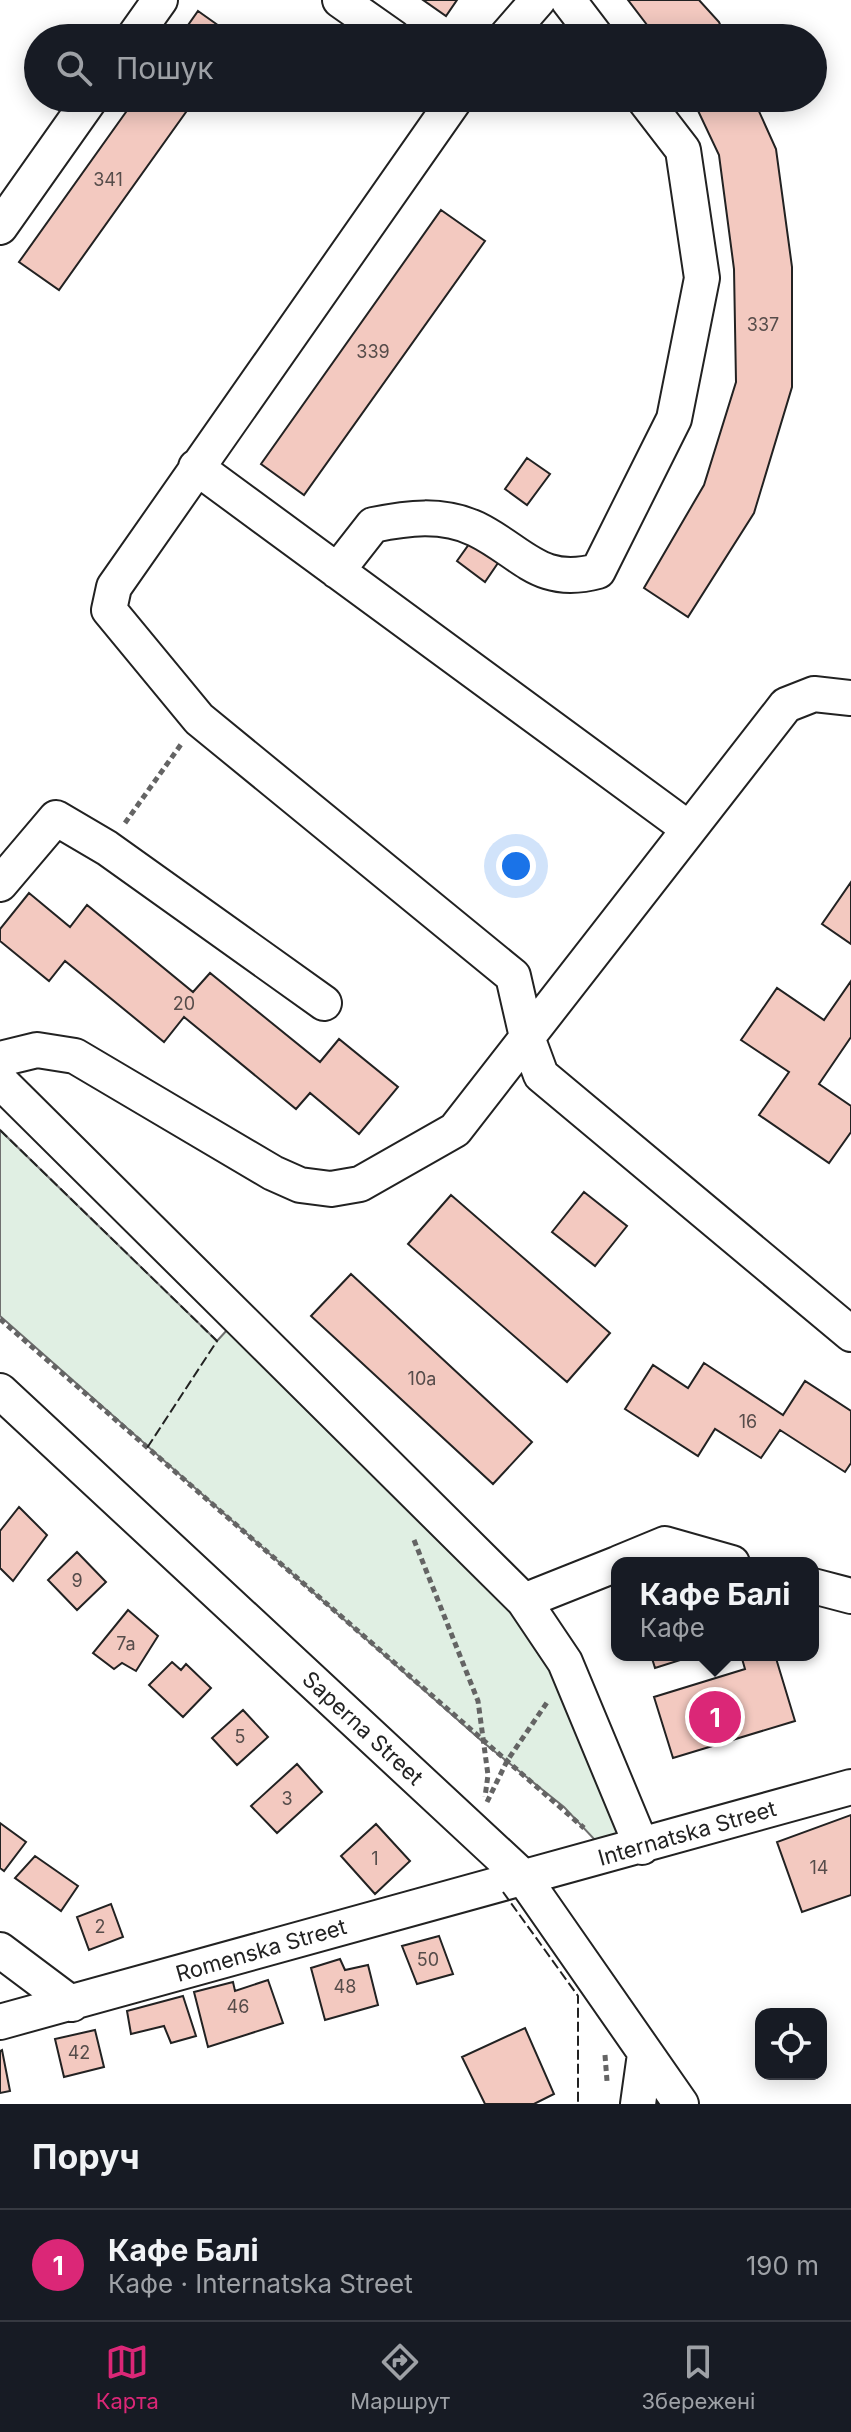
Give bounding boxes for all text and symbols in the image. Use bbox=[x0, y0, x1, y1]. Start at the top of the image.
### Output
search box bbox=[24, 24, 827, 112]
icon: search bbox=[52, 46, 96, 90]
text: Пошук bbox=[116, 50, 214, 86]
house number: 341 bbox=[93, 169, 123, 190]
house number: 337 bbox=[747, 314, 779, 335]
house number: 339 bbox=[356, 341, 390, 362]
your location bbox=[496, 846, 536, 886]
house number: 20 bbox=[173, 993, 195, 1014]
house number: 10а bbox=[408, 1368, 436, 1389]
house number: 16 bbox=[739, 1411, 757, 1432]
popup bbox=[611, 1557, 819, 1661]
house number: 9 bbox=[71, 1570, 83, 1591]
text: Кафе Балі bbox=[640, 1576, 790, 1612]
text: Кафе bbox=[640, 1612, 705, 1643]
house number: 7а bbox=[116, 1633, 136, 1654]
street label: Saperna Street bbox=[297, 1666, 429, 1790]
pin: 1 bbox=[689, 1687, 741, 1747]
house number: 5 bbox=[235, 1726, 245, 1747]
house number: 3 bbox=[281, 1788, 293, 1809]
street label: Internatska Street bbox=[595, 1795, 779, 1871]
house number: 1 bbox=[371, 1848, 379, 1869]
house number: 14 bbox=[810, 1857, 828, 1878]
street label: Romenska Street bbox=[173, 1913, 349, 1987]
house number: 2 bbox=[95, 1916, 105, 1937]
house number: 50 bbox=[417, 1949, 439, 1970]
house number: 48 bbox=[334, 1976, 356, 1997]
house number: 46 bbox=[227, 1996, 249, 2017]
map controls bbox=[755, 2008, 827, 2080]
button: locate bbox=[755, 2008, 827, 2080]
house number: 42 bbox=[68, 2042, 90, 2063]
text: Поруч bbox=[32, 2136, 140, 2177]
text: Кафе Балі bbox=[108, 2232, 259, 2268]
text: 1 bbox=[52, 2250, 64, 2281]
text: 190 m bbox=[746, 2250, 819, 2281]
text: Кафе · Internatska Street bbox=[108, 2268, 413, 2299]
tab: Карта bbox=[96, 2340, 159, 2414]
tab: Маршрут bbox=[350, 2340, 450, 2414]
tab: Збережені bbox=[642, 2340, 755, 2414]

